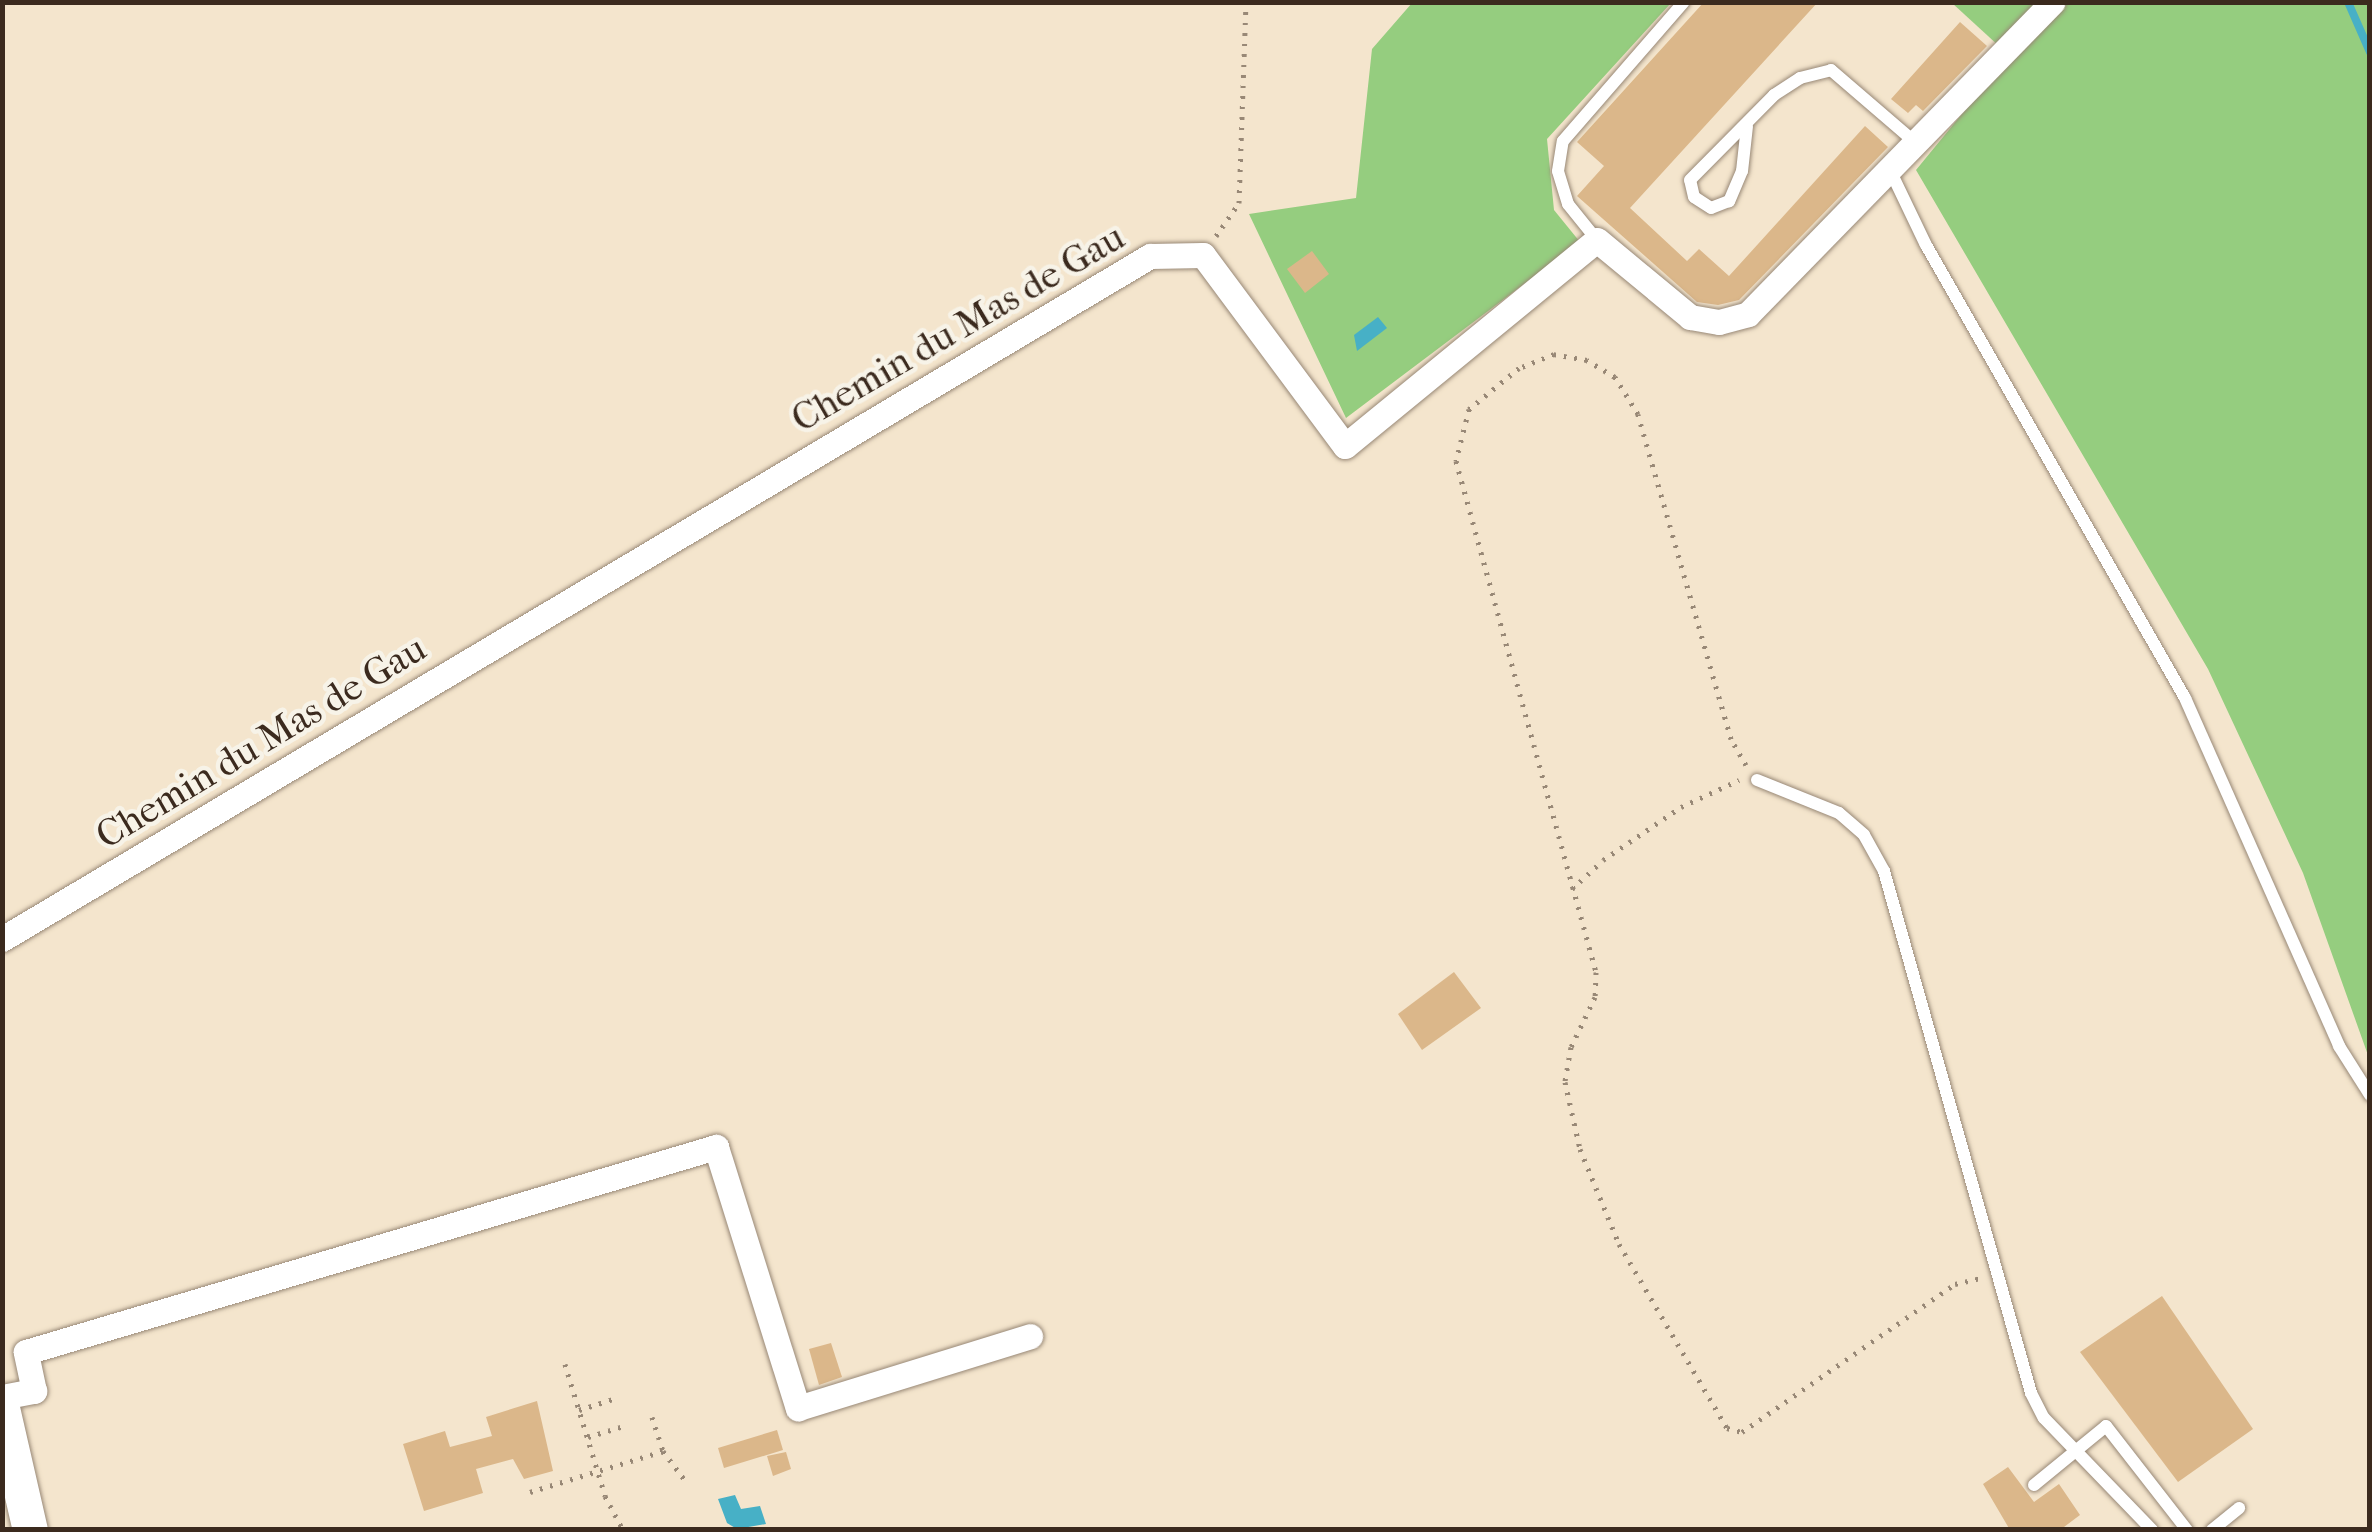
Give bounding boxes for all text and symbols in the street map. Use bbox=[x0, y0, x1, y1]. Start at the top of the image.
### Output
street label: Chemin du Mas de Gau bbox=[783, 214, 1133, 442]
street label: Chemin du Mas de Gau bbox=[88, 625, 434, 859]

